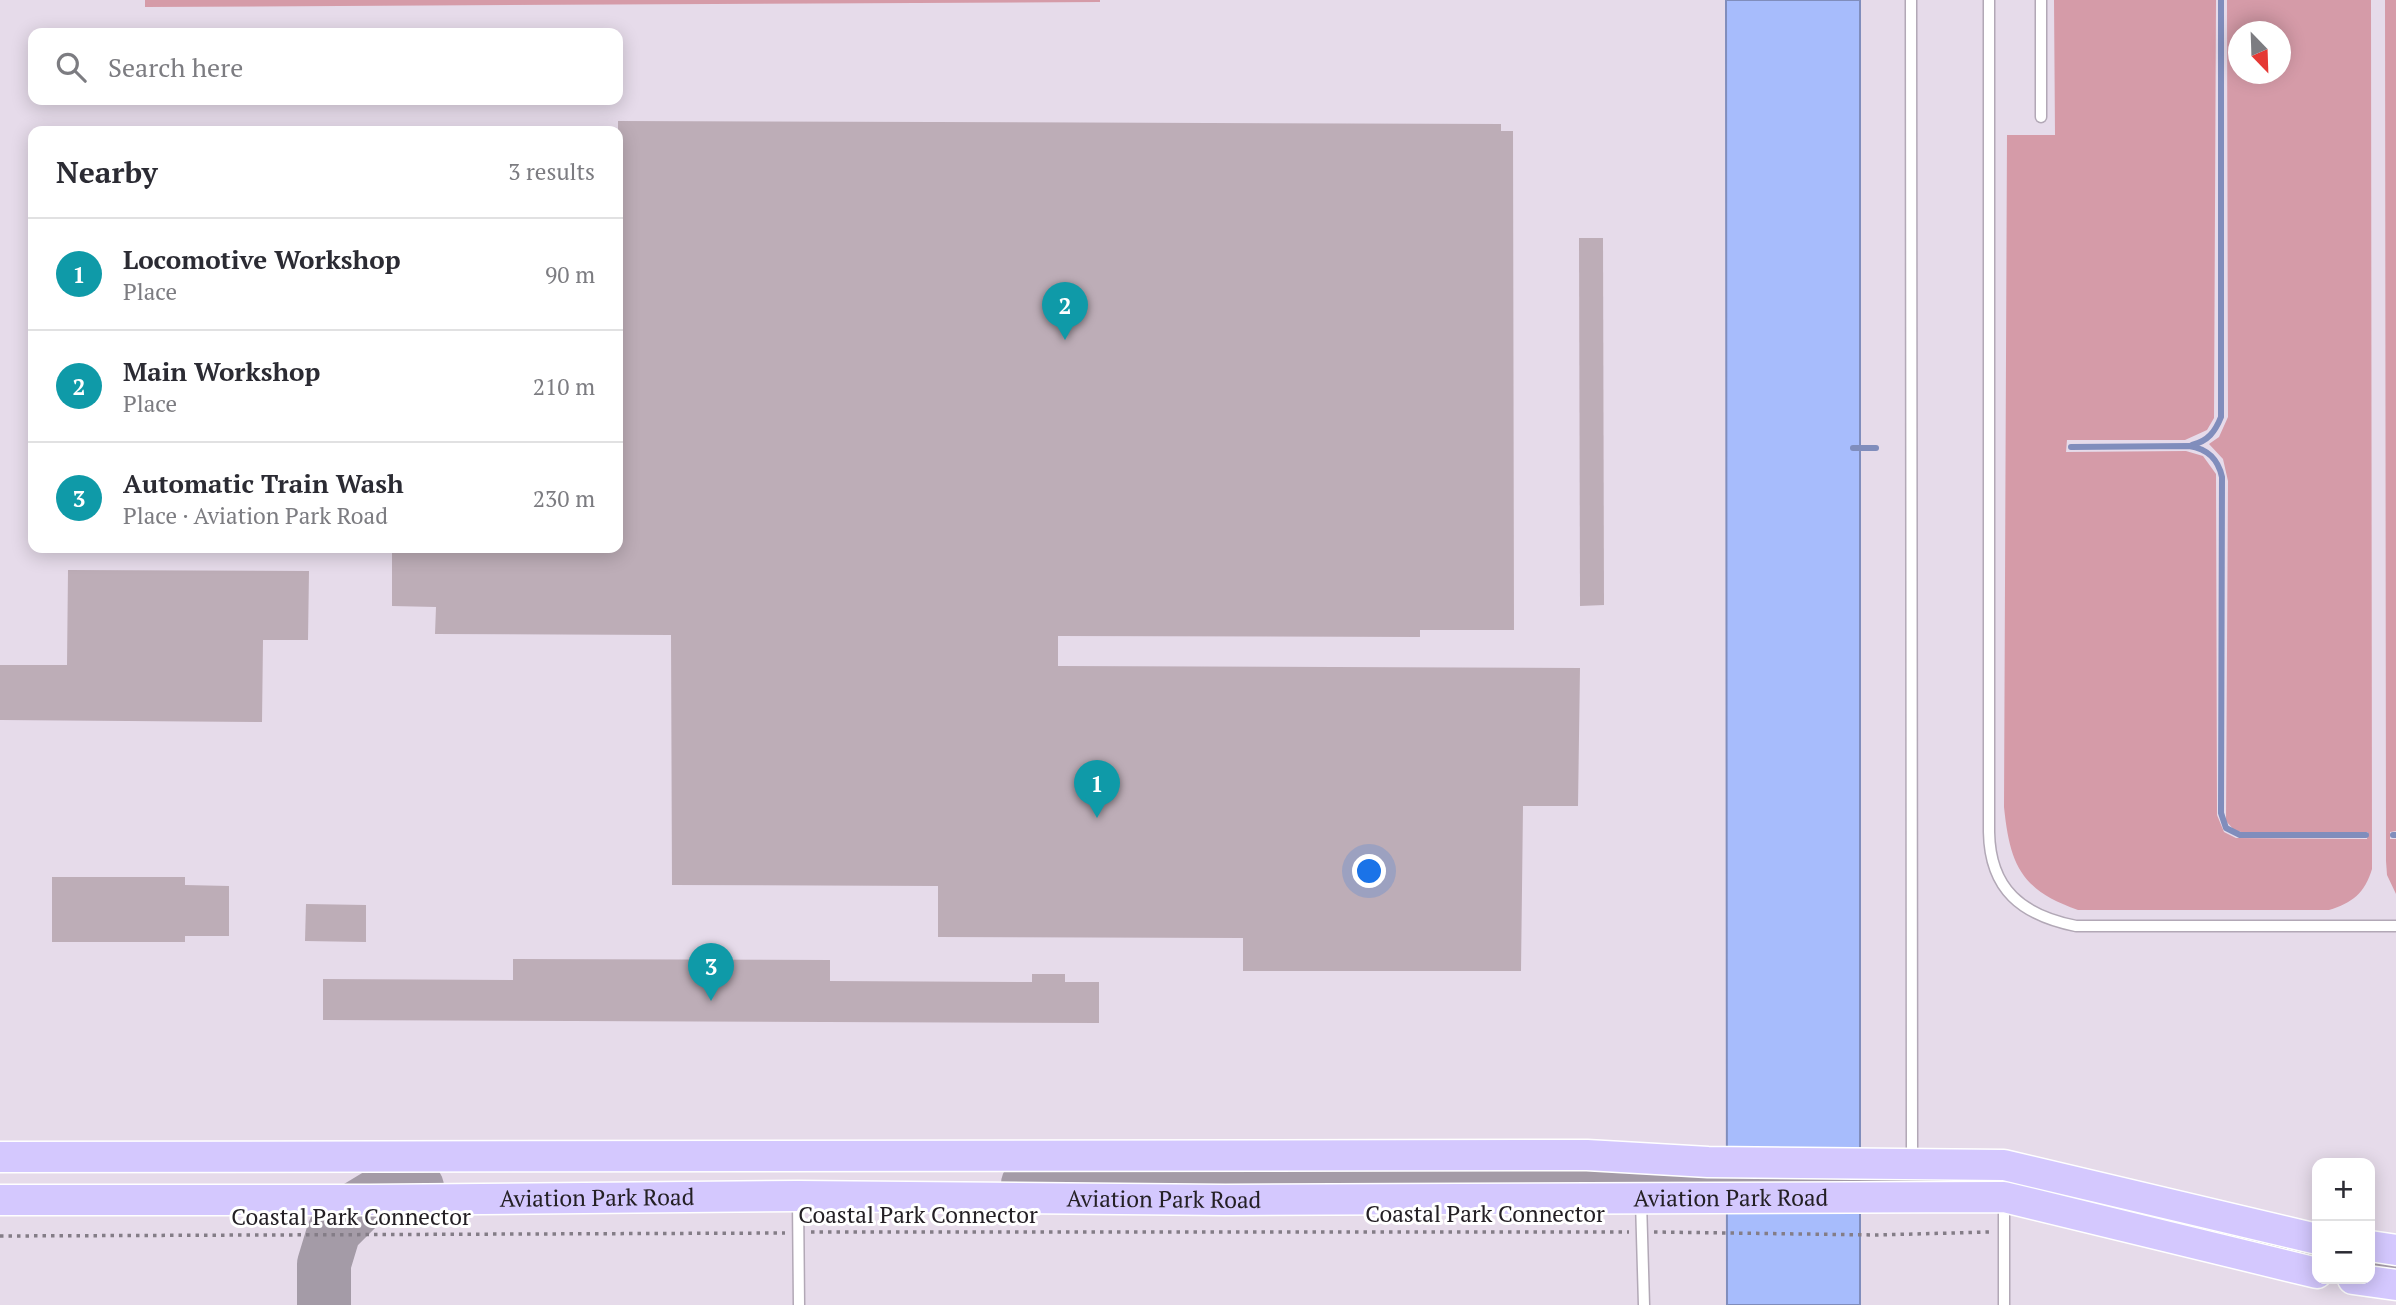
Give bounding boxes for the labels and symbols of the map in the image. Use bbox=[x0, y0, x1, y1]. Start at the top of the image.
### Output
north arrow bbox=[2228, 21, 2291, 84]
pin: 2 bbox=[1042, 282, 1088, 340]
pin: 1 bbox=[1074, 760, 1120, 818]
your location bbox=[1352, 854, 1386, 888]
pin: 3 bbox=[688, 943, 734, 1001]
street label: Aviation Park Road bbox=[499, 1181, 695, 1214]
street label: Aviation Park Road bbox=[1634, 1182, 1829, 1213]
street label: Aviation Park Road bbox=[1066, 1183, 1262, 1215]
street label: Coastal Park Connector bbox=[1365, 1198, 1605, 1229]
street label: Coastal Park Connector bbox=[798, 1199, 1038, 1230]
street label: Coastal Park Connector bbox=[231, 1201, 471, 1232]

